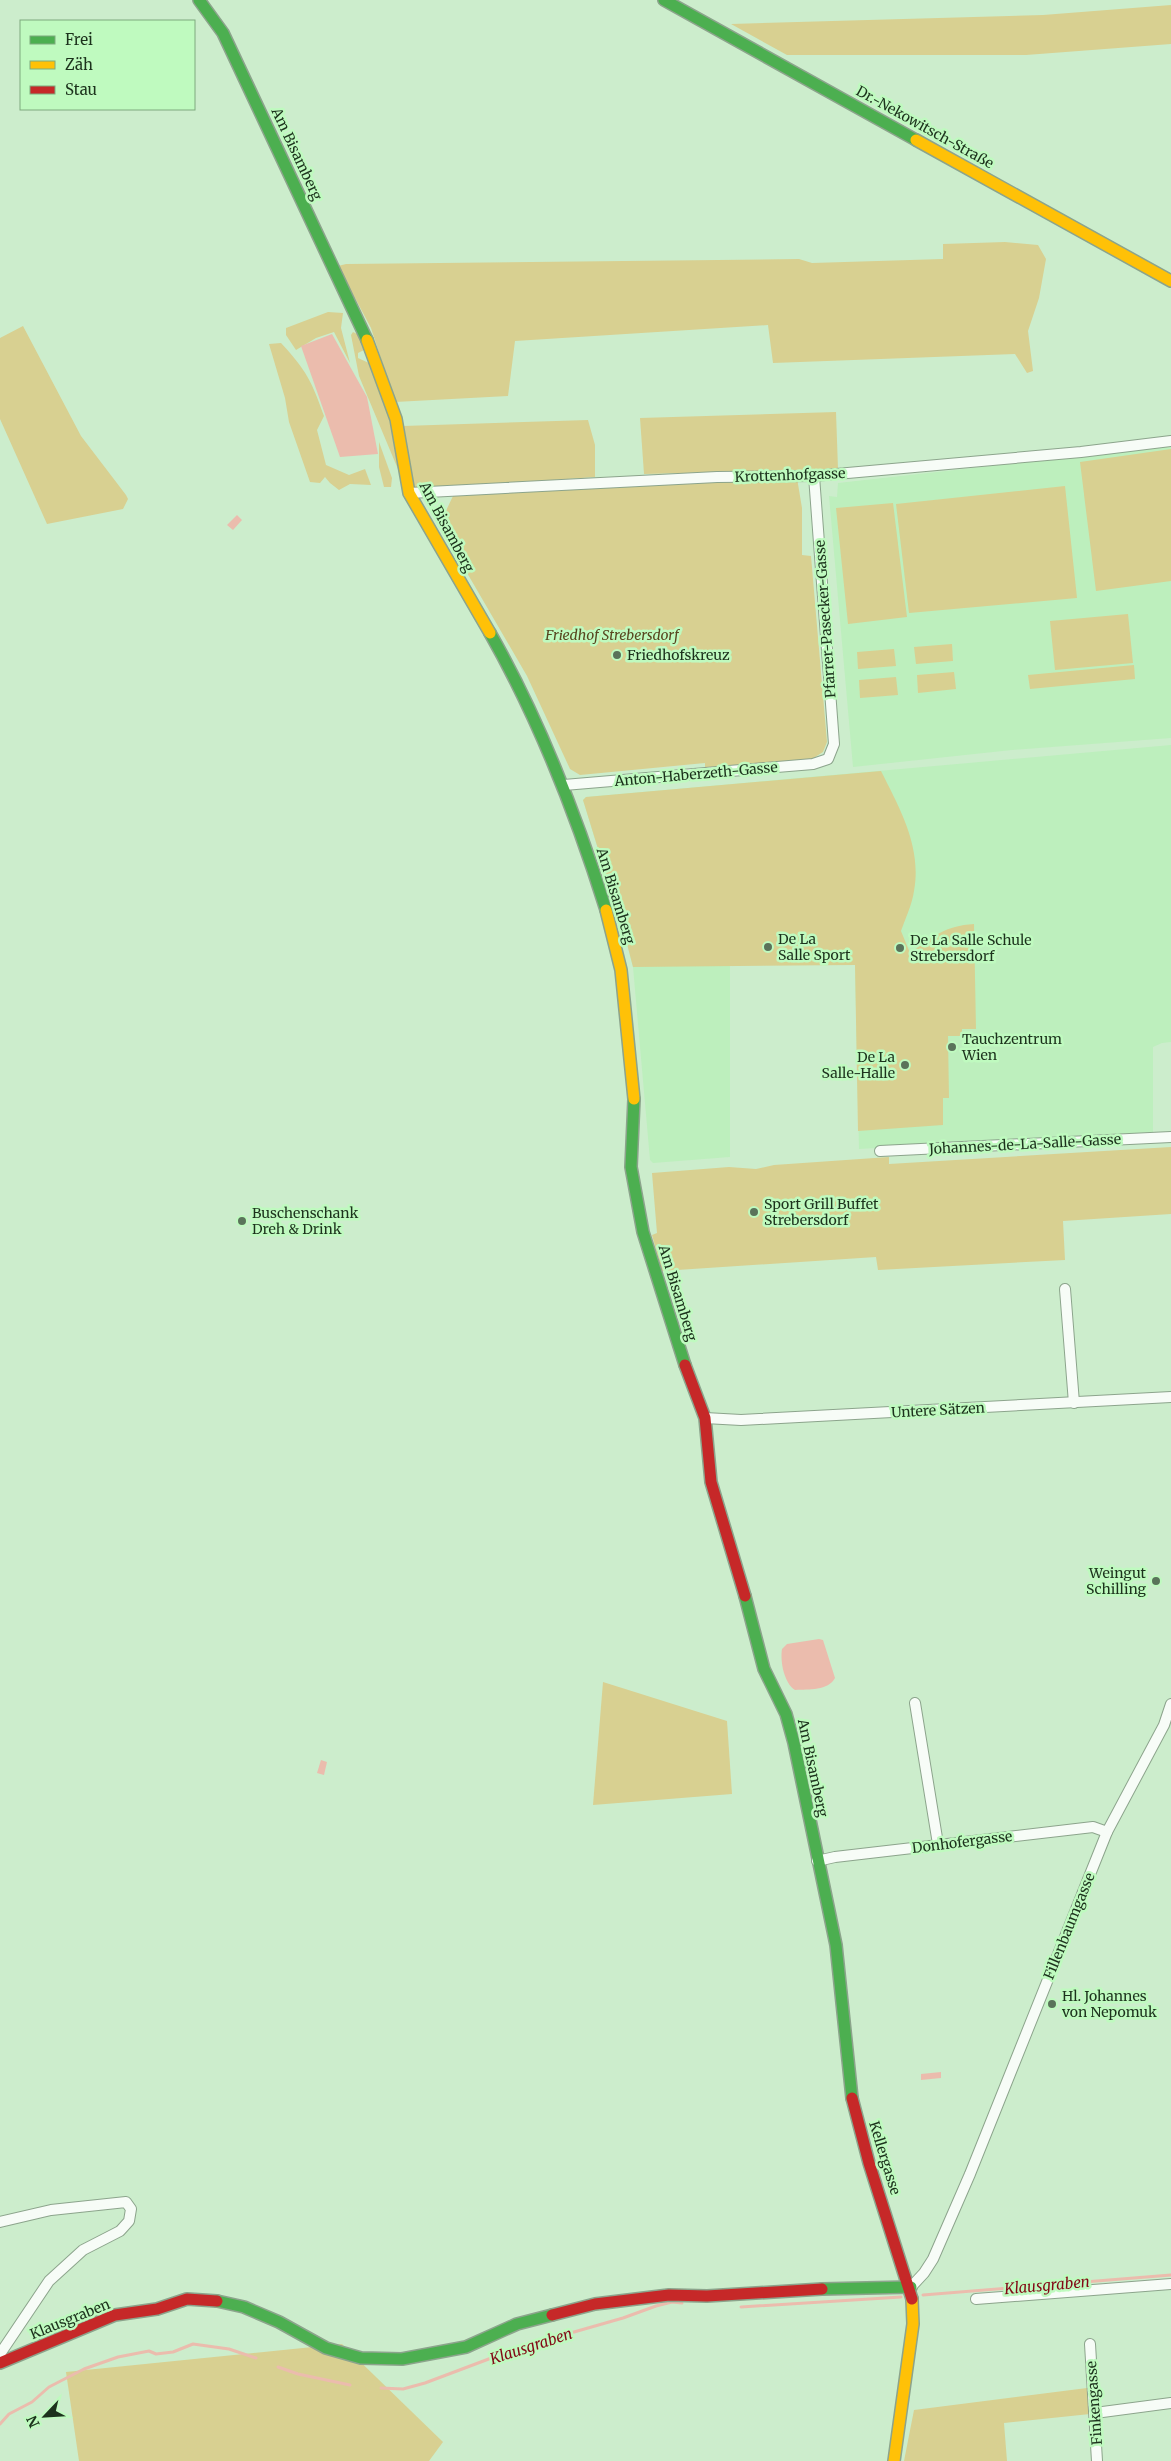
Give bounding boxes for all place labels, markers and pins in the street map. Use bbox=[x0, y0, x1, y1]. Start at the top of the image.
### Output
place label: Friedhofskreuz bbox=[627, 646, 730, 664]
marker: Friedhofskreuz bbox=[611, 649, 623, 661]
place label: De La Salle Sport bbox=[778, 930, 851, 964]
place label: De La Salle Schule Strebersdorf bbox=[910, 931, 1032, 965]
marker: De La Salle Sport bbox=[762, 941, 774, 953]
marker: De La Salle Schule Strebersdorf bbox=[894, 942, 906, 954]
place label: Tauchzentrum Wien bbox=[961, 1030, 1062, 1064]
marker: Tauchzentrum Wien bbox=[946, 1041, 958, 1053]
place label: De La Salle-Halle bbox=[822, 1048, 895, 1082]
marker: De La Salle-Halle bbox=[899, 1059, 911, 1071]
place label: Sport Grill Buffet Strebersdorf bbox=[764, 1195, 879, 1229]
place label: Buschenschank Dreh & Drink bbox=[252, 1204, 358, 1238]
marker: Sport Grill Buffet Strebersdorf bbox=[748, 1206, 760, 1218]
marker: Buschenschank Dreh & Drink bbox=[236, 1215, 248, 1227]
place label: Weingut Schilling bbox=[1086, 1564, 1147, 1598]
marker: Weingut Schilling bbox=[1150, 1575, 1162, 1587]
place label: Hl. Johannes von Nepomuk bbox=[1061, 1987, 1157, 2021]
marker: Hl. Johannes von Nepomuk bbox=[1046, 1998, 1058, 2010]

